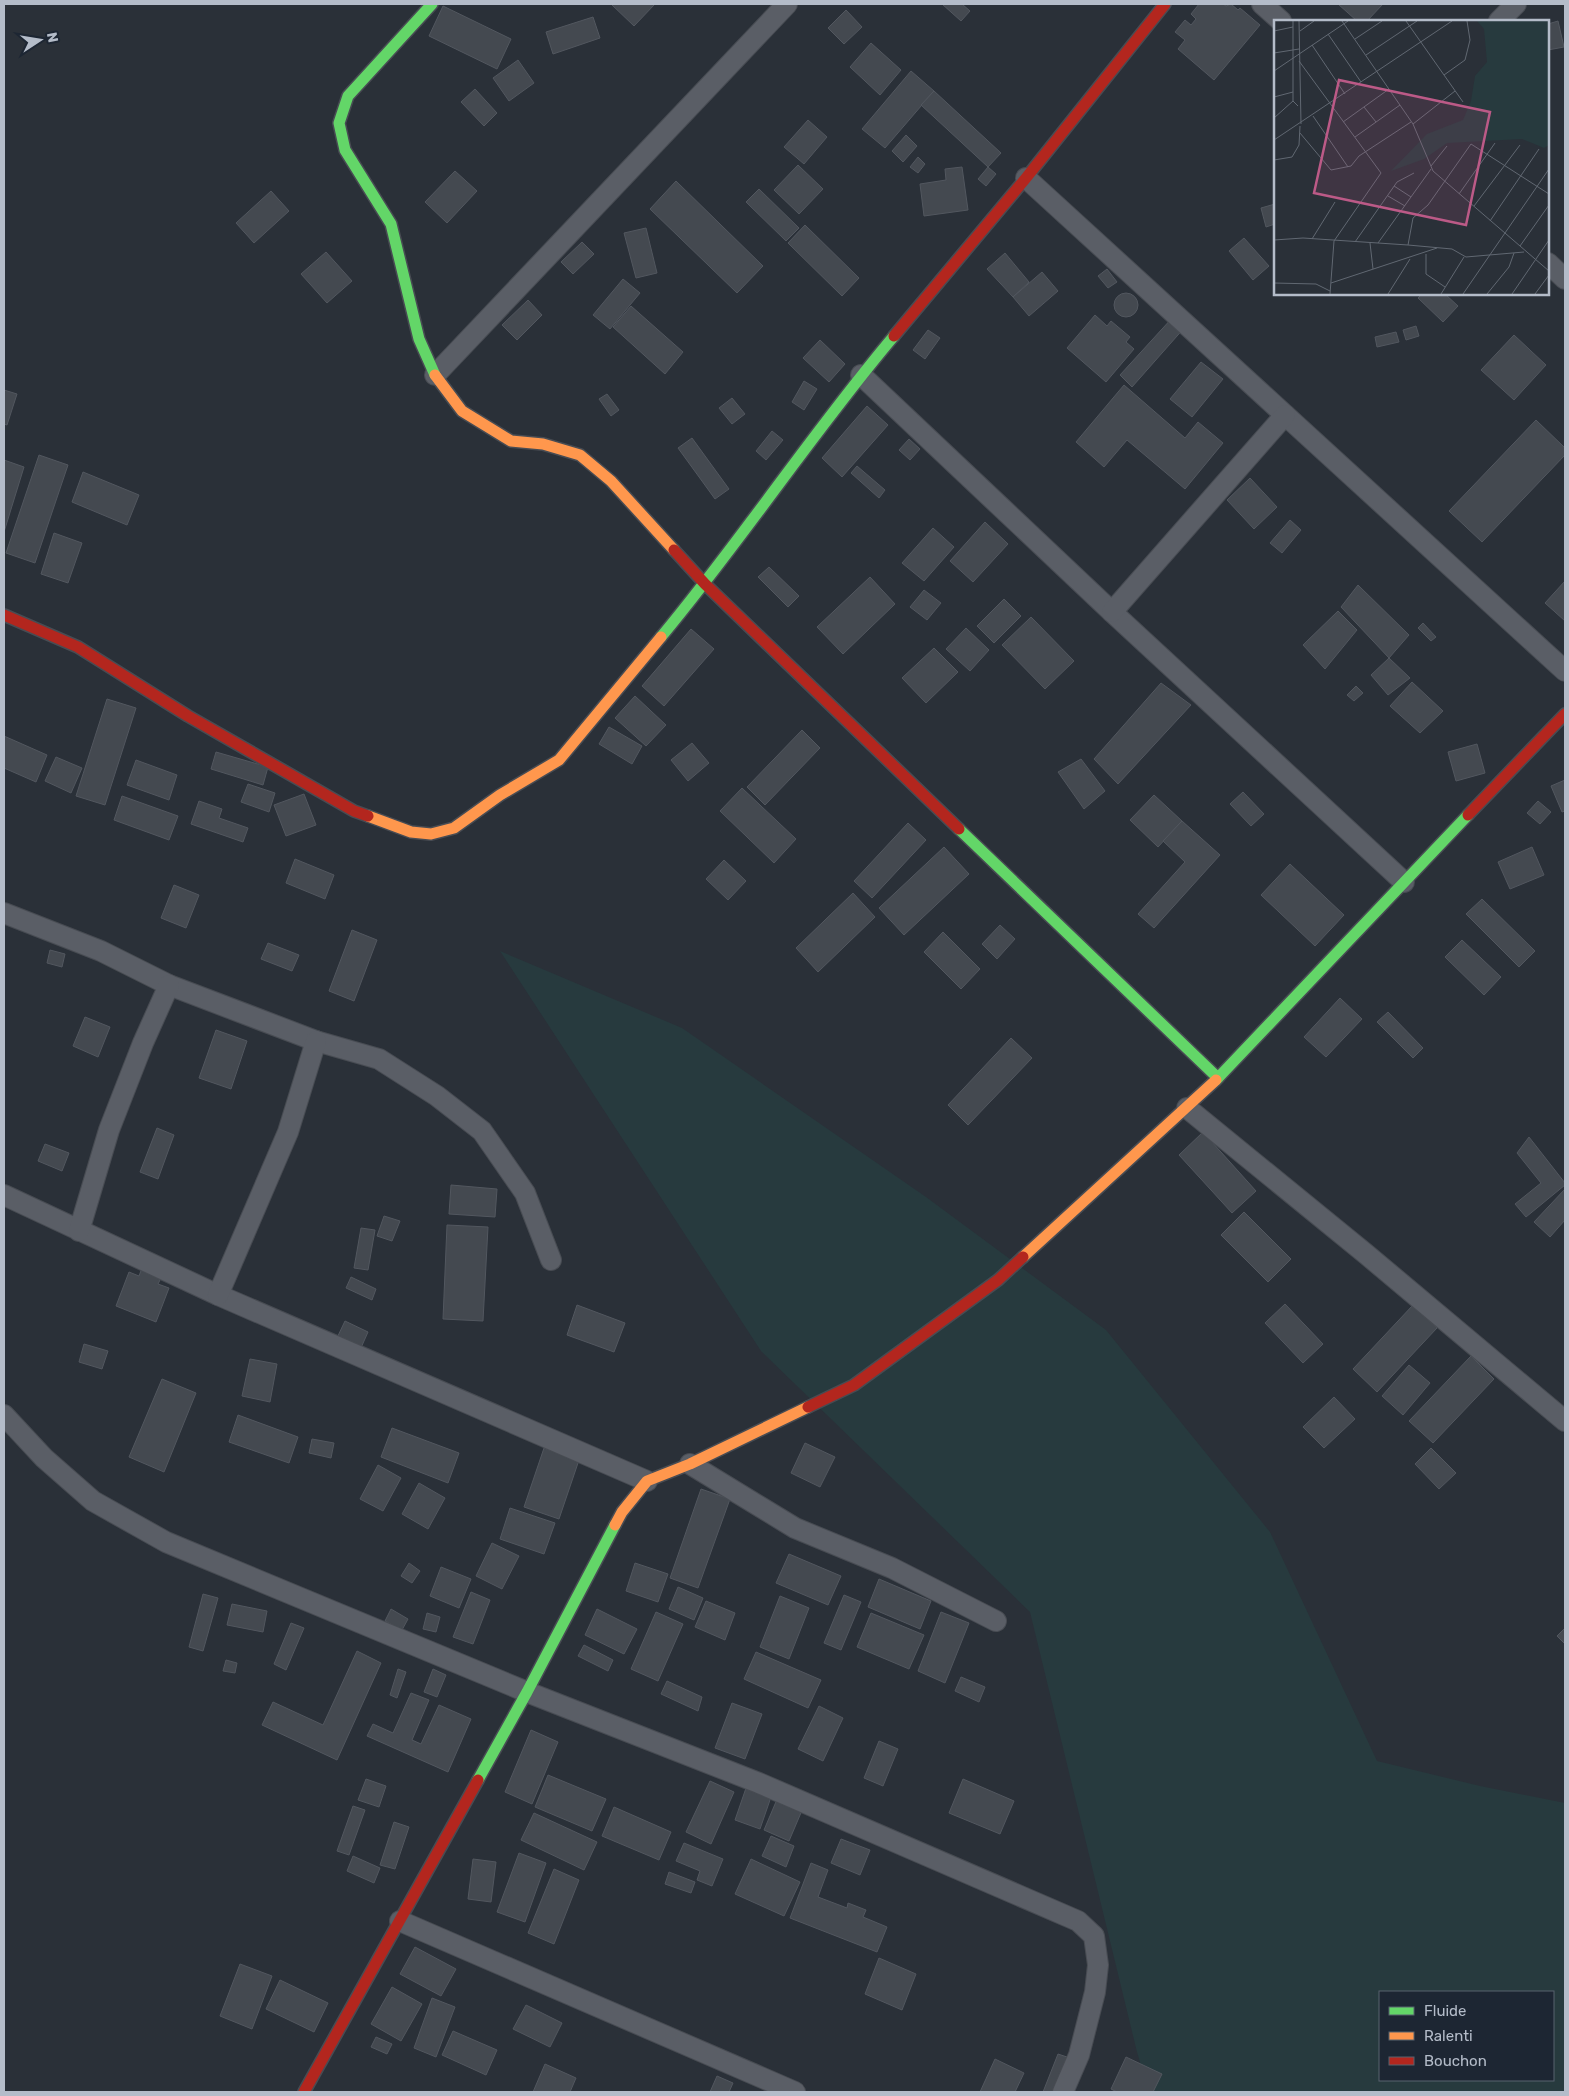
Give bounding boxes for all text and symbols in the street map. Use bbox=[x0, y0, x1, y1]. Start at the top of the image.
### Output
north arrow bbox=[15, 15, 65, 65]
inset map bbox=[1274, 20, 1549, 295]
text: N bbox=[43, 31, 62, 44]
legend bbox=[1379, 1991, 1554, 2081]
text: Fluide bbox=[1424, 2002, 1466, 2020]
text: Ralenti bbox=[1424, 2027, 1473, 2045]
text: Bouchon bbox=[1424, 2052, 1487, 2070]

